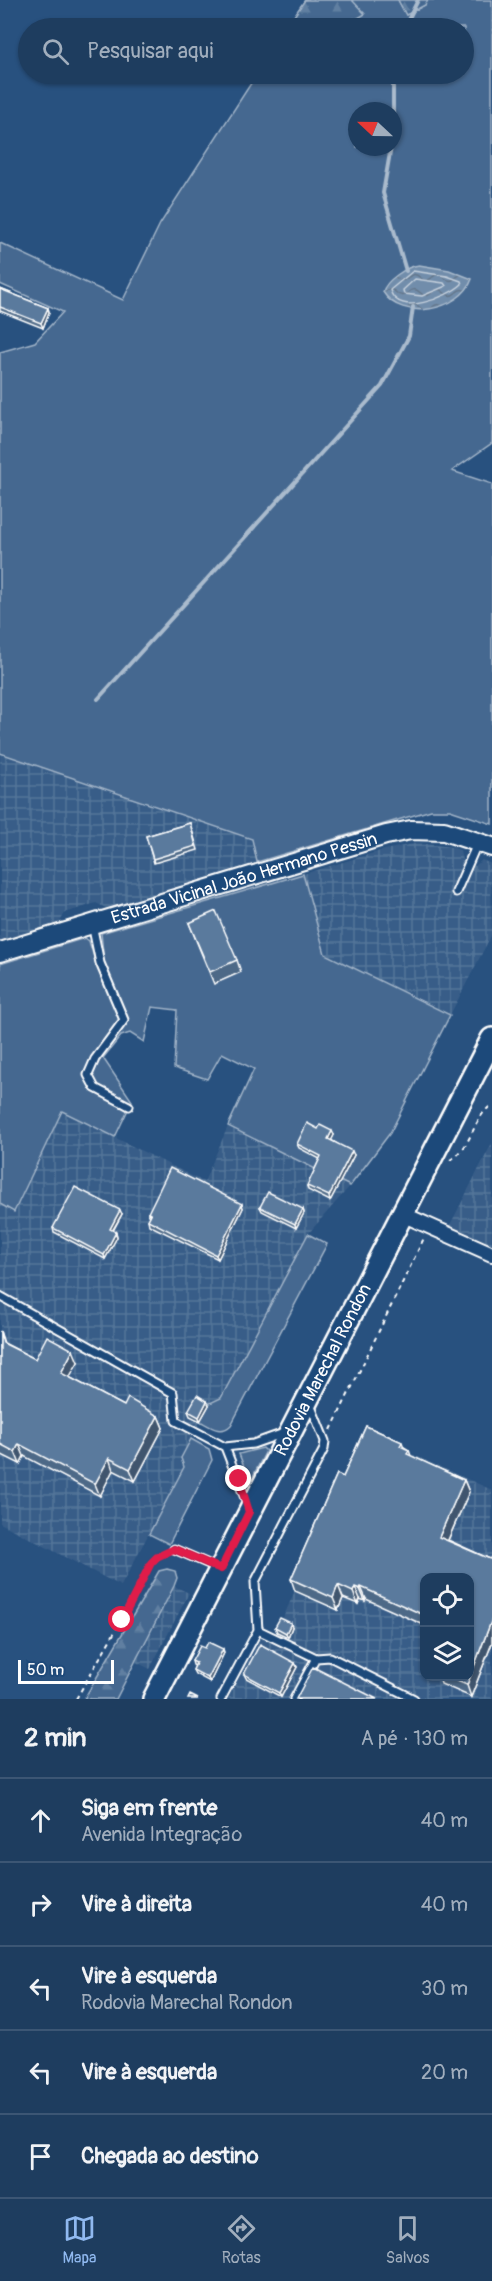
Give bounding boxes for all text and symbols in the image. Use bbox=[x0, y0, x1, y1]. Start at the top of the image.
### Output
search box bbox=[18, 18, 474, 84]
icon: search bbox=[39, 35, 72, 68]
text: Pesquisar aqui bbox=[87, 37, 213, 65]
north arrow bbox=[348, 102, 402, 156]
street label: Estrada Vicinal João Hermano Pessin bbox=[108, 827, 380, 929]
street label: Rodovia Marechal Rondon bbox=[269, 1280, 376, 1460]
route end bbox=[225, 1465, 251, 1491]
map controls bbox=[420, 1573, 474, 1681]
button: locate bbox=[420, 1573, 474, 1627]
route start bbox=[108, 1606, 134, 1632]
button: layers bbox=[420, 1627, 474, 1681]
scale bar bbox=[18, 1657, 114, 1684]
text: 50 m bbox=[27, 1660, 64, 1680]
text: 2 min bbox=[24, 1722, 86, 1754]
text: A pé · 130 m bbox=[361, 1726, 468, 1751]
text: Siga em frente bbox=[81, 1794, 217, 1822]
icon: ahead bbox=[24, 1804, 57, 1837]
text: 40 m bbox=[421, 1808, 468, 1833]
text: Avenida Integração bbox=[81, 1822, 242, 1847]
icon: right bbox=[24, 1888, 57, 1921]
text: Vire à direita bbox=[81, 1890, 192, 1918]
text: 40 m bbox=[421, 1892, 468, 1917]
text: Vire à esquerda bbox=[81, 1962, 217, 1990]
icon: left bbox=[24, 1972, 57, 2005]
text: 30 m bbox=[421, 1976, 468, 2001]
text: Rodovia Marechal Rondon bbox=[81, 1990, 293, 2015]
icon: left bbox=[24, 2056, 57, 2089]
text: Vire à esquerda bbox=[81, 2058, 217, 2086]
text: 20 m bbox=[421, 2060, 468, 2085]
icon: arrive bbox=[24, 2140, 57, 2173]
text: Chegada ao destino bbox=[81, 2142, 259, 2170]
tab: Mapa bbox=[63, 2212, 97, 2268]
tab: Rotas bbox=[222, 2212, 261, 2268]
tab: Salvos bbox=[386, 2212, 429, 2268]

